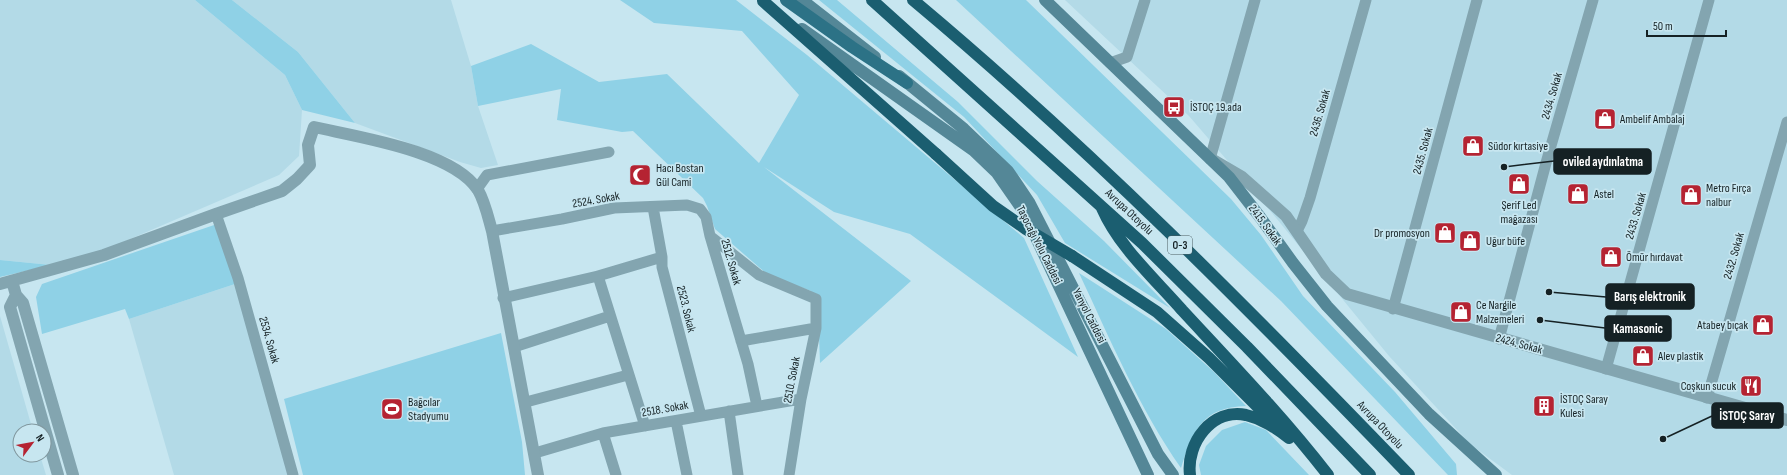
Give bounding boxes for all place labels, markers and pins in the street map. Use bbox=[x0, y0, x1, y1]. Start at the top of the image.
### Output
bus stop icon: İSTOÇ 19.ada bbox=[1161, 94, 1187, 120]
place label: İSTOÇ 19.ada bbox=[1190, 100, 1242, 115]
shop icon: Ambelif Ambalaj bbox=[1592, 106, 1618, 132]
place label: Ambelif Ambalaj bbox=[1619, 112, 1685, 127]
shop icon: Südor kırtasiye bbox=[1460, 133, 1486, 159]
place label: Südor kırtasiye bbox=[1488, 139, 1548, 154]
callout: oviled aydınlatma bbox=[1554, 149, 1651, 174]
place label: Hacı Bostan Gül Cami bbox=[656, 161, 704, 190]
mosque icon: Hacı Bostan Gül Cami bbox=[627, 162, 653, 188]
shop icon: Şerif Led mağazası bbox=[1506, 171, 1532, 197]
shop icon: Astel bbox=[1565, 181, 1591, 207]
place label: Metro Fırça nalbur bbox=[1706, 181, 1751, 210]
shop icon: Metro Fırça nalbur bbox=[1678, 182, 1704, 208]
place label: Astel bbox=[1593, 187, 1614, 202]
place label: Şerif Led mağazası bbox=[1500, 198, 1538, 227]
shop icon: Dr promosyon bbox=[1432, 220, 1458, 246]
place label: Dr promosyon bbox=[1374, 226, 1430, 241]
shop icon: Uğur büfe bbox=[1457, 228, 1483, 254]
place label: Uğur büfe bbox=[1486, 234, 1525, 249]
shop icon: Ömür hırdavat bbox=[1598, 244, 1624, 270]
place label: Ömür hırdavat bbox=[1626, 250, 1683, 265]
callout: Barış elektronik bbox=[1606, 284, 1694, 309]
place label: Ce Nargile Malzemeleri bbox=[1476, 298, 1524, 327]
shop icon: Ce Nargile Malzemeleri bbox=[1448, 299, 1474, 325]
shop icon: Atabey bıçak bbox=[1750, 312, 1776, 338]
callout: Kamasonic bbox=[1605, 316, 1671, 341]
place label: Atabey bıçak bbox=[1696, 318, 1748, 333]
shop icon: Alev plastik bbox=[1630, 343, 1656, 369]
place label: Alev plastik bbox=[1657, 349, 1704, 364]
restaurant icon: Coşkun sucuk bbox=[1738, 373, 1764, 399]
place label: Coşkun sucuk bbox=[1681, 379, 1736, 394]
place label: İSTOÇ Saray Kulesi bbox=[1560, 392, 1608, 421]
building icon: İSTOÇ Saray Kulesi bbox=[1531, 393, 1557, 419]
place label: Bağcılar Stadyumu bbox=[408, 395, 449, 424]
sports icon: Bağcılar Stadyumu bbox=[379, 396, 405, 422]
callout: İSTOÇ Saray bbox=[1712, 403, 1783, 428]

